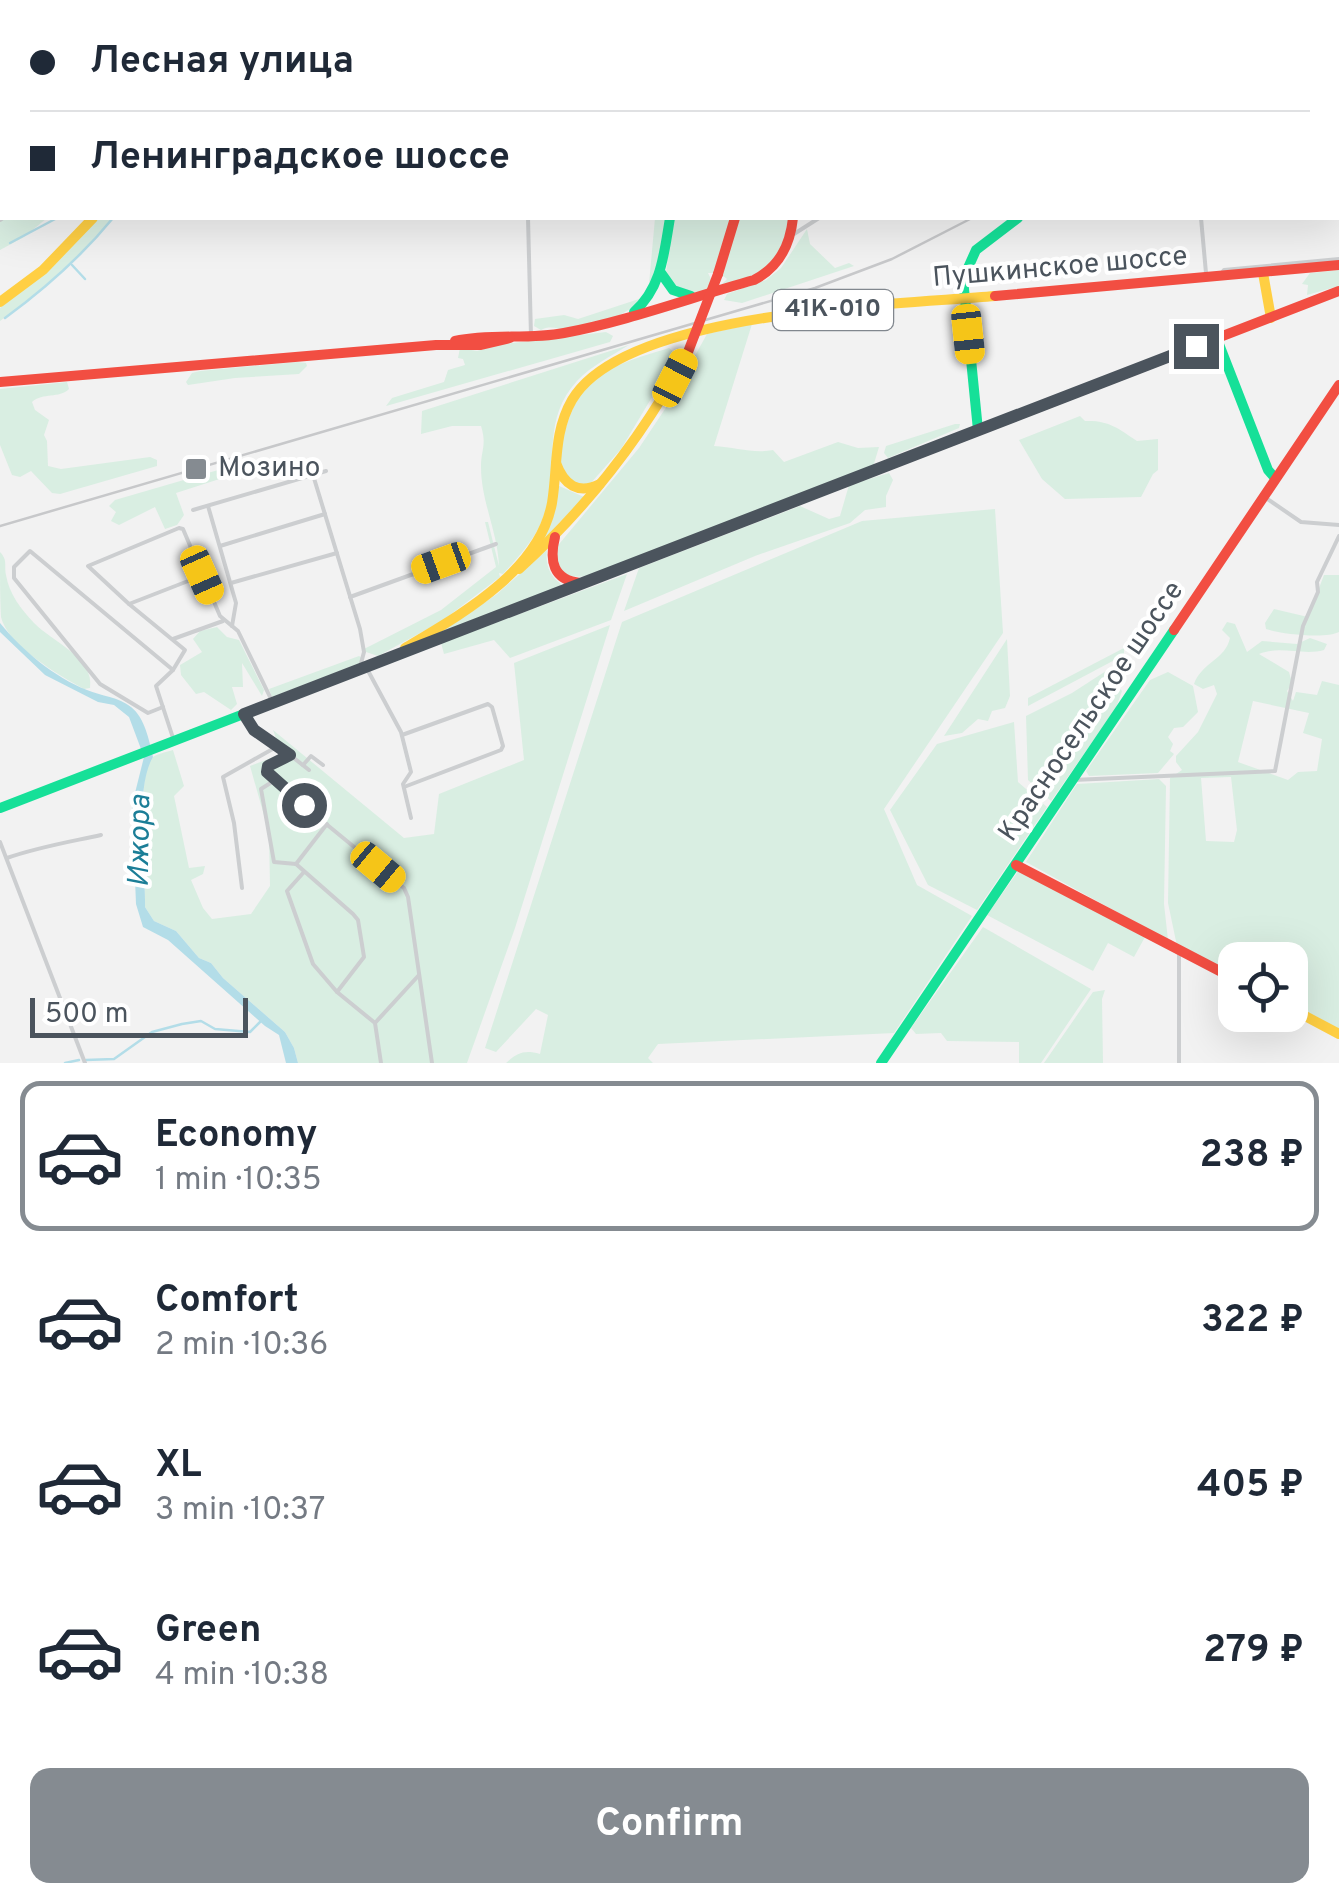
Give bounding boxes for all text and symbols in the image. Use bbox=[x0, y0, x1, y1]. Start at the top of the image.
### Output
text: Лесная улица bbox=[90, 38, 354, 87]
text: Ленинградское шоссе bbox=[90, 134, 510, 183]
street label: Пушкинское шоссе bbox=[931, 239, 1189, 297]
road number: 41К-010 bbox=[773, 290, 893, 330]
car bbox=[950, 303, 986, 365]
route end bbox=[1174, 324, 1219, 369]
car bbox=[648, 344, 702, 412]
place label: Мозино bbox=[218, 451, 320, 487]
marker: Мозино bbox=[183, 456, 209, 482]
car bbox=[408, 539, 474, 587]
car bbox=[176, 541, 228, 609]
street label: Красносельское шоссе bbox=[991, 575, 1193, 849]
route start bbox=[282, 783, 327, 828]
water label: Ижора bbox=[122, 794, 160, 888]
car bbox=[345, 836, 411, 898]
map controls bbox=[1218, 942, 1308, 1032]
button: locate bbox=[1218, 942, 1308, 1032]
scale bar bbox=[30, 993, 248, 1038]
text: 500 m bbox=[45, 997, 128, 1033]
icon: car bbox=[35, 1111, 125, 1201]
text: Economy bbox=[155, 1112, 317, 1161]
text: 238 ₽ bbox=[1200, 1132, 1304, 1181]
text: 1 min · 10:35 bbox=[155, 1161, 322, 1201]
icon: car bbox=[35, 1276, 125, 1366]
text: Comfort bbox=[155, 1277, 299, 1326]
text: 322 ₽ bbox=[1201, 1297, 1304, 1346]
text: 2 min · 10:36 bbox=[155, 1326, 328, 1366]
icon: car bbox=[35, 1441, 125, 1531]
text: XL bbox=[155, 1442, 202, 1491]
text: 405 ₽ bbox=[1197, 1462, 1304, 1511]
text: 3 min · 10:37 bbox=[155, 1491, 325, 1531]
icon: car bbox=[35, 1606, 125, 1696]
text: Green bbox=[155, 1607, 261, 1656]
text: 279 ₽ bbox=[1203, 1627, 1304, 1676]
text: 4 min · 10:38 bbox=[155, 1656, 329, 1696]
button: Confirm bbox=[30, 1768, 1309, 1883]

